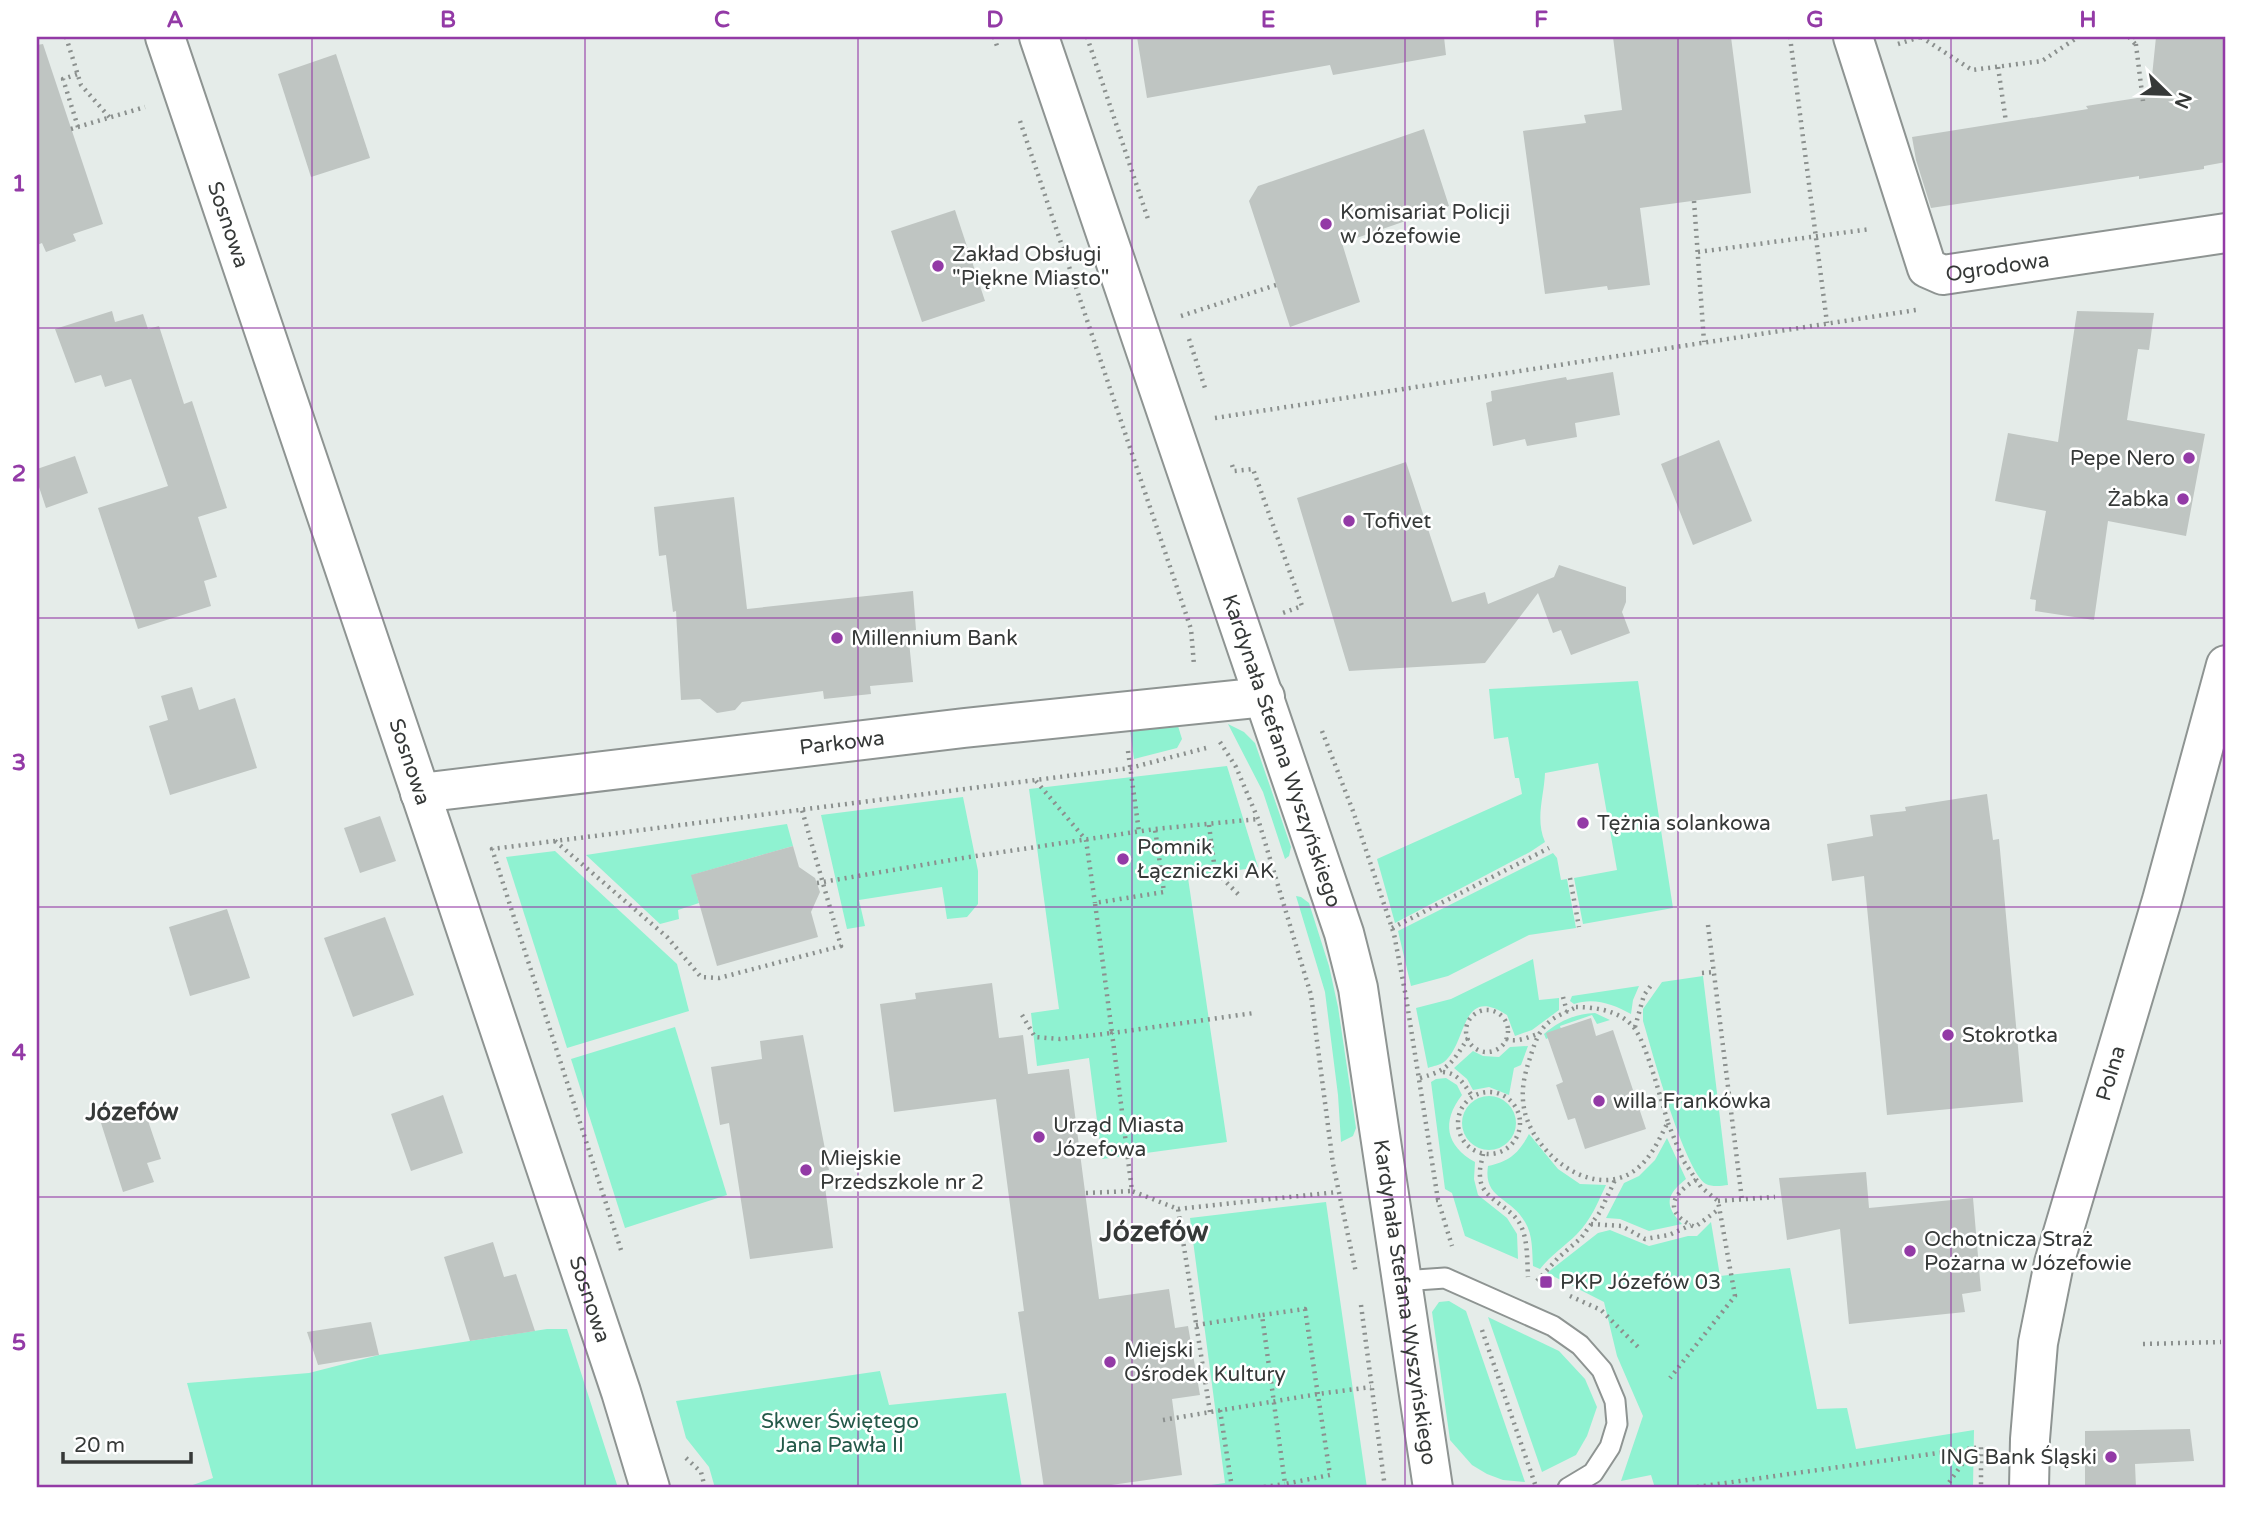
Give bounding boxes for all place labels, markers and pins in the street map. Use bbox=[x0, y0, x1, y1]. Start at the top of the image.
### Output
place label: Komisariat Policji w Józefowie bbox=[1340, 200, 1510, 249]
marker: Komisariat Policji w Józefowie bbox=[1318, 216, 1334, 232]
place label: Zakład Obsługi "Piękne Miasto" bbox=[952, 242, 1109, 291]
marker: Zakład Obsługi "Piękne Miasto" bbox=[930, 258, 946, 274]
place label: Pepe Nero bbox=[2070, 446, 2175, 471]
marker: Pepe Nero bbox=[2181, 450, 2197, 466]
place label: Żabka bbox=[2108, 487, 2169, 512]
marker: Żabka bbox=[2175, 491, 2191, 507]
place label: Tofivet bbox=[1363, 509, 1431, 534]
marker: Tofivet bbox=[1341, 513, 1357, 529]
place label: Millennium Bank bbox=[851, 626, 1018, 651]
marker: Millennium Bank bbox=[829, 630, 845, 646]
place label: Tężnia solankowa bbox=[1597, 811, 1771, 836]
marker: Tężnia solankowa bbox=[1575, 815, 1591, 831]
place label: Pomnik Łączniczki AK bbox=[1137, 835, 1274, 884]
marker: Pomnik Łączniczki AK bbox=[1115, 851, 1131, 867]
place label: Stokrotka bbox=[1962, 1023, 2058, 1048]
marker: Stokrotka bbox=[1940, 1027, 1956, 1043]
place label: willa Frankówka bbox=[1613, 1089, 1771, 1114]
marker: willa Frankówka bbox=[1591, 1093, 1607, 1109]
place label: Urząd Miasta Józefowa bbox=[1053, 1113, 1184, 1162]
marker: Urząd Miasta Józefowa bbox=[1031, 1129, 1047, 1145]
place label: Miejskie Przedszkole nr 2 bbox=[820, 1146, 984, 1195]
marker: Miejskie Przedszkole nr 2 bbox=[798, 1162, 814, 1178]
place label: Ochotnicza Straż Pożarna w Józefowie bbox=[1924, 1227, 2132, 1276]
marker: Ochotnicza Straż Pożarna w Józefowie bbox=[1902, 1243, 1918, 1259]
place label: PKP Józefów 03 bbox=[1560, 1270, 1721, 1295]
marker: PKP Józefów 03 bbox=[1538, 1274, 1554, 1290]
place label: Miejski Ośrodek Kultury bbox=[1124, 1338, 1286, 1387]
marker: Miejski Ośrodek Kultury bbox=[1102, 1354, 1118, 1370]
place label: ING Bank Śląski bbox=[1940, 1445, 2097, 1470]
marker: ING Bank Śląski bbox=[2103, 1449, 2119, 1465]

